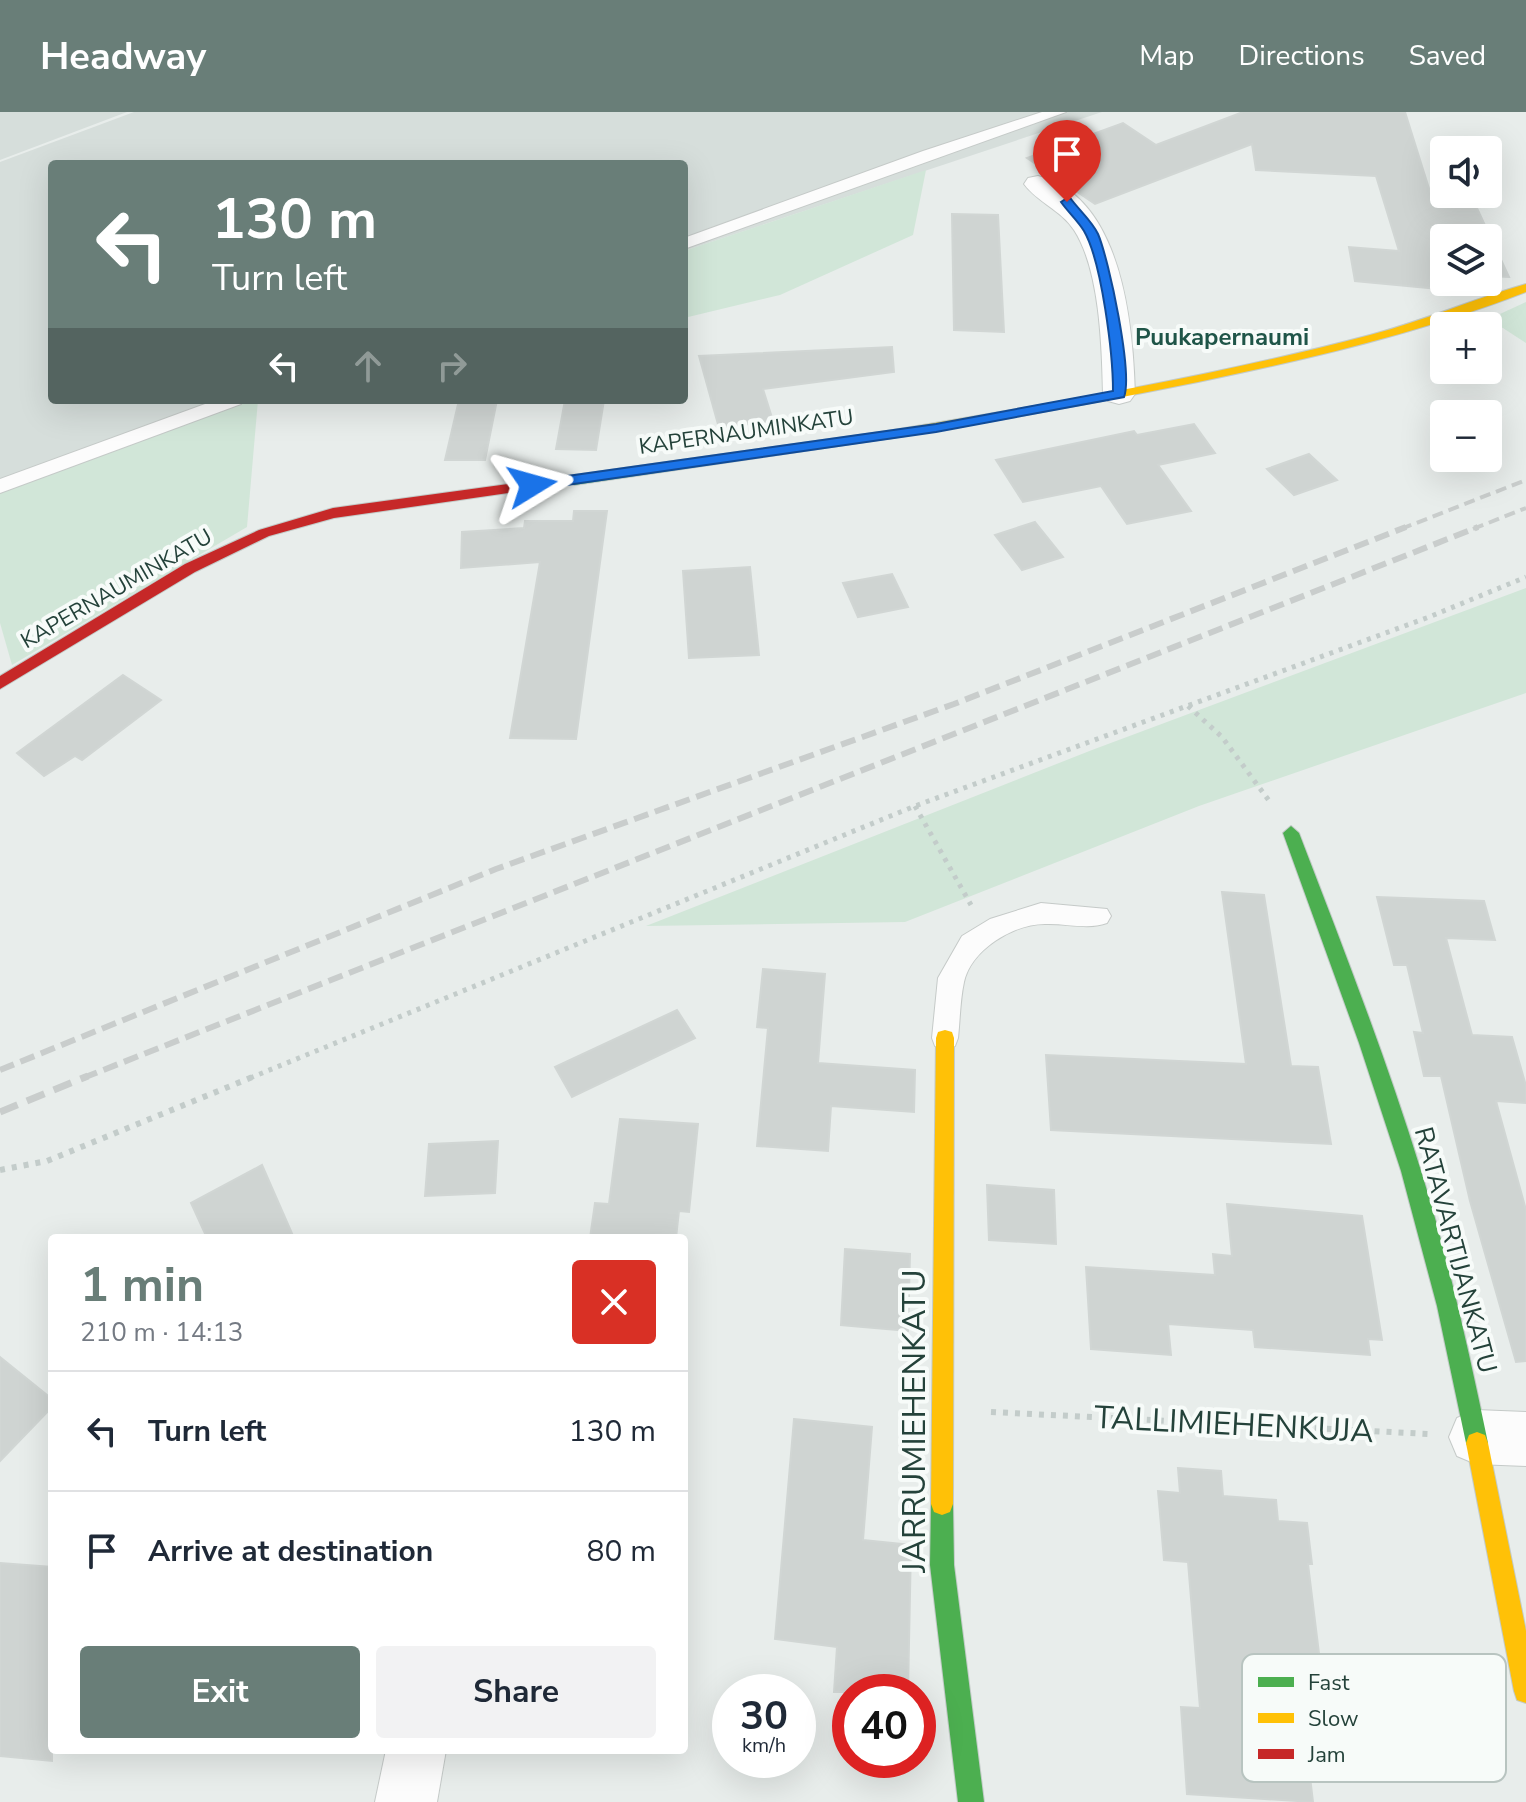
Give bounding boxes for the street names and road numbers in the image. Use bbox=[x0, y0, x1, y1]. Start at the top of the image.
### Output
street label: KAPERNAUMINKATU bbox=[637, 402, 855, 462]
street label: KAPERNAUMINKATU bbox=[15, 522, 218, 656]
street label: RATAVARTIJANKATU bbox=[1406, 1123, 1505, 1377]
street label: JARRUMIEHENKATU bbox=[893, 1269, 936, 1574]
street label: TALLIMIEHENKUJA bbox=[1093, 1396, 1375, 1453]

